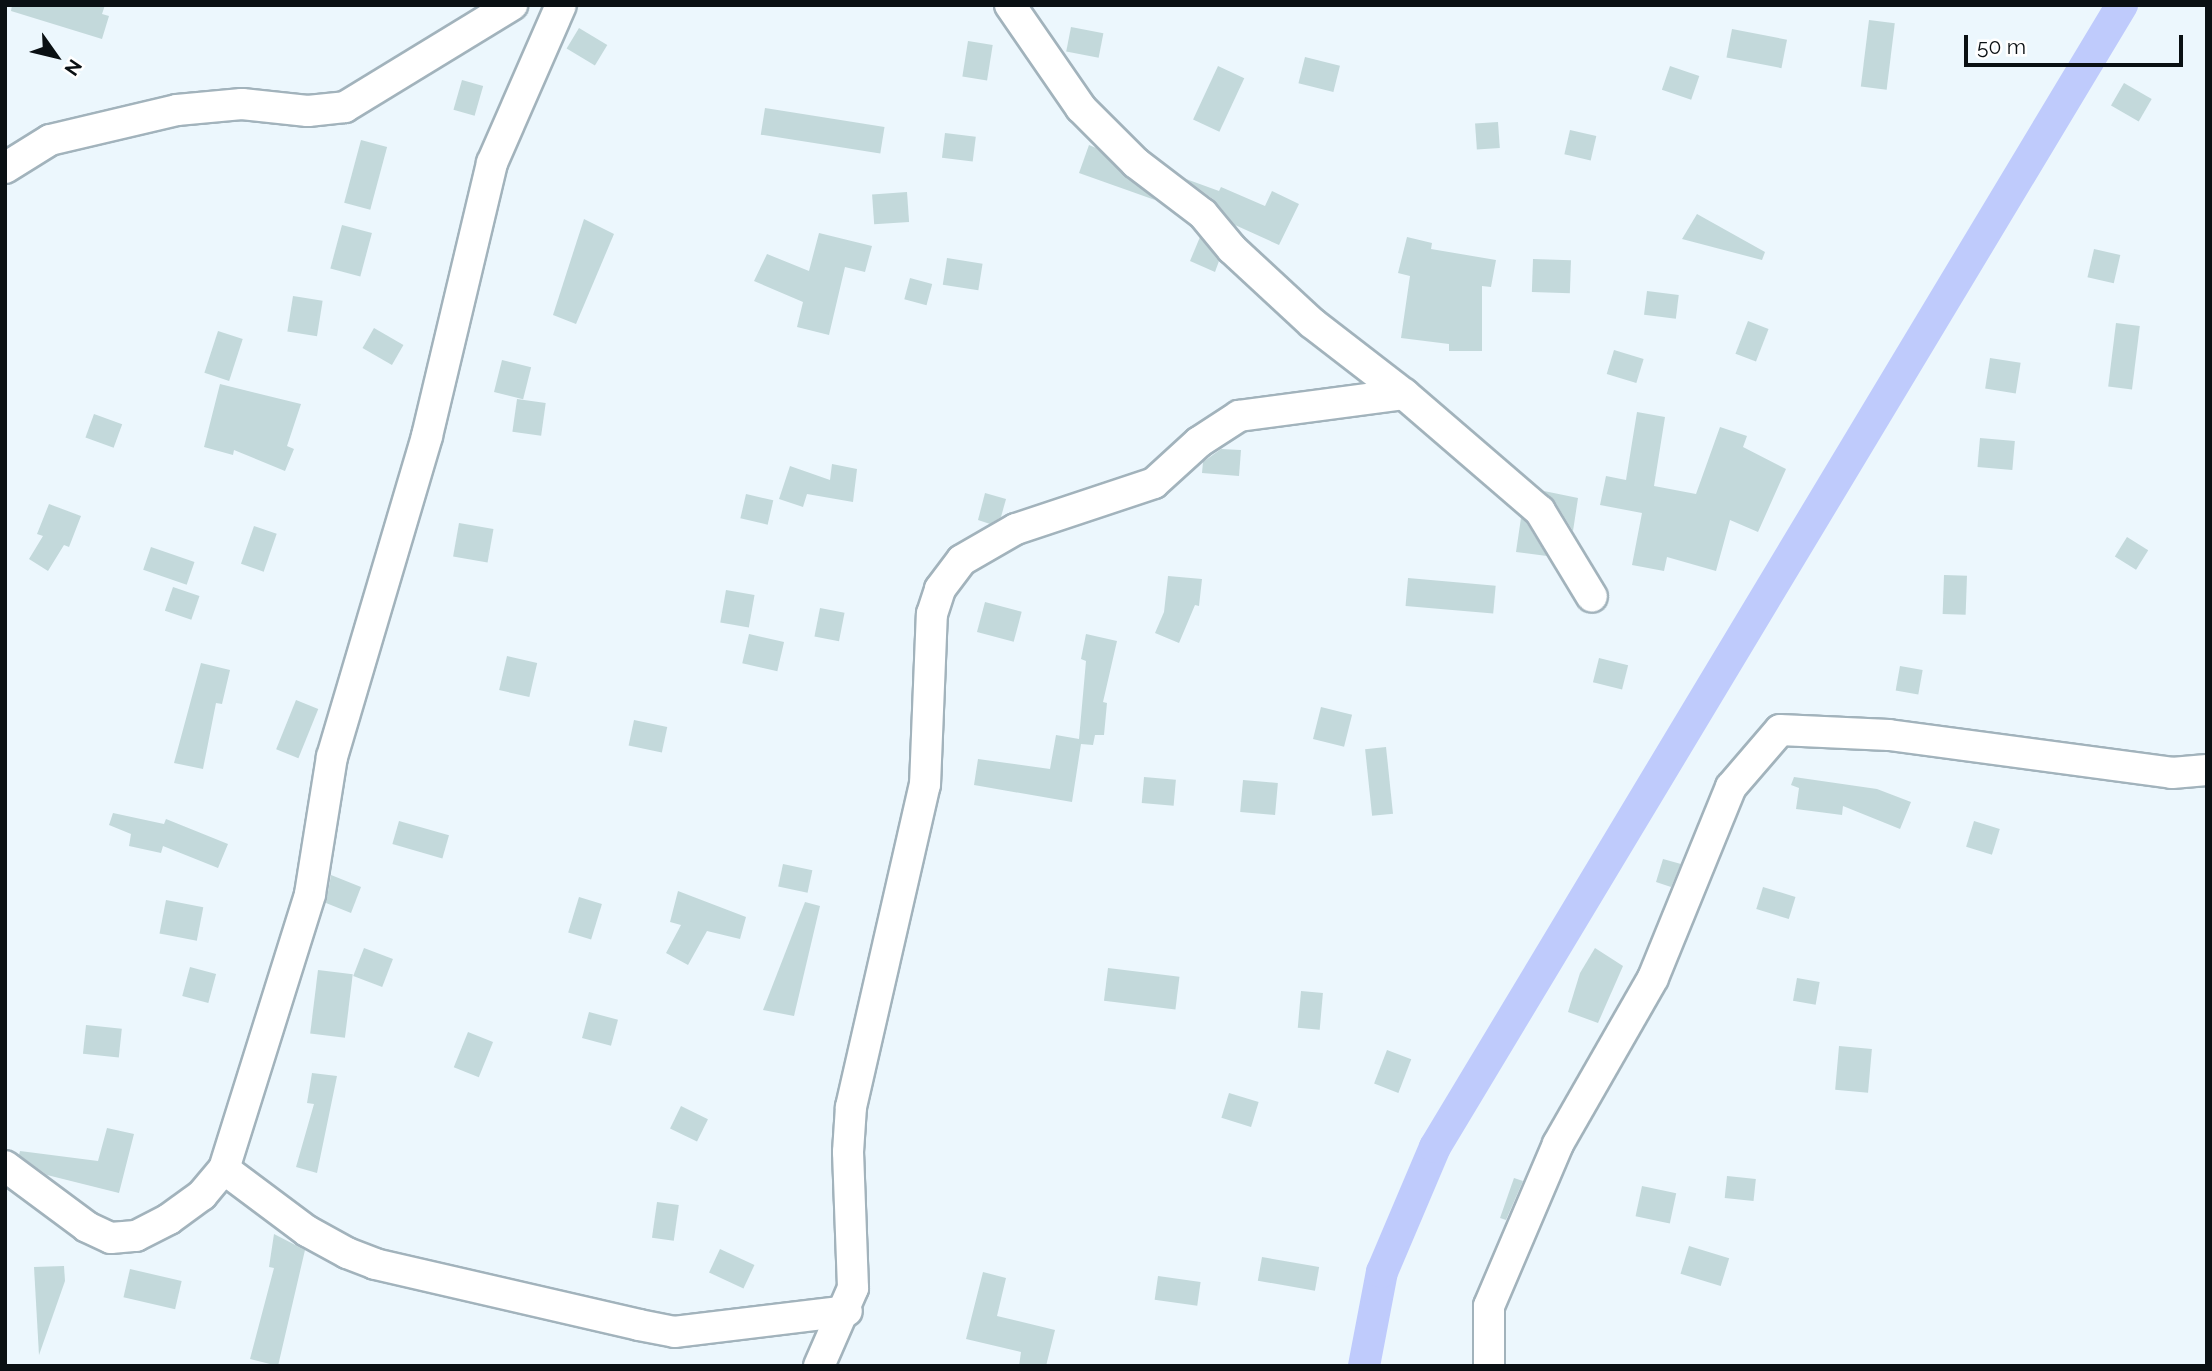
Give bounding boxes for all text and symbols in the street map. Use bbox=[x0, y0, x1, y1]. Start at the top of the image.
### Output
north arrow bbox=[21, 21, 91, 91]
scale bar bbox=[1967, 21, 2186, 65]
text: 50 m bbox=[1977, 34, 2026, 59]
text: N bbox=[60, 56, 87, 80]

